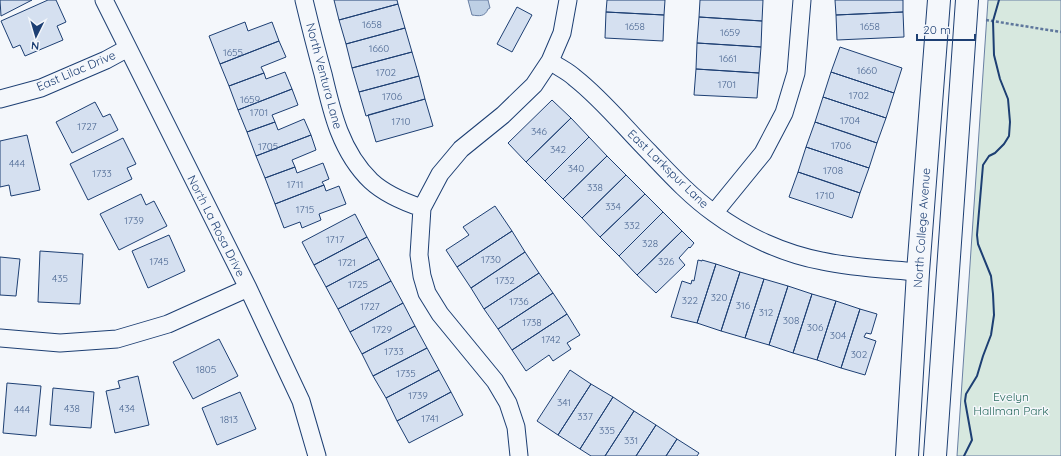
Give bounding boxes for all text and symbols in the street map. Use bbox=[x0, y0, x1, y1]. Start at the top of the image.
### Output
north arrow bbox=[16, 16, 56, 56]
scale bar bbox=[917, 16, 975, 42]
house number: 1658 bbox=[362, 18, 382, 31]
house number: 1658 bbox=[625, 20, 645, 33]
house number: 1658 bbox=[860, 20, 880, 33]
street label: North Ventura Lane bbox=[303, 21, 346, 131]
text: 20 m bbox=[923, 22, 951, 37]
house number: 1659 bbox=[720, 26, 740, 39]
text: N bbox=[30, 39, 40, 53]
house number: 1660 bbox=[369, 42, 389, 55]
house number: 1655 bbox=[223, 46, 243, 59]
street label: East Lilac Drive bbox=[34, 47, 118, 94]
house number: 1661 bbox=[719, 52, 737, 65]
house number: 1660 bbox=[857, 64, 877, 77]
house number: 1702 bbox=[376, 66, 397, 79]
house number: 1701 bbox=[718, 78, 736, 91]
house number: 1702 bbox=[849, 89, 870, 102]
house number: 1706 bbox=[382, 90, 403, 103]
house number: 1659 bbox=[240, 93, 260, 106]
house number: 1701 bbox=[250, 106, 268, 119]
house number: 1704 bbox=[840, 114, 860, 127]
house number: 1710 bbox=[392, 115, 411, 128]
house number: 1727 bbox=[77, 120, 97, 133]
house number: 346 bbox=[531, 125, 548, 138]
street label: East Larkspur Lane bbox=[625, 126, 712, 211]
house number: 1706 bbox=[831, 139, 852, 152]
house number: 1705 bbox=[258, 140, 278, 153]
house number: 342 bbox=[550, 143, 566, 156]
house number: 444 bbox=[9, 157, 25, 170]
house number: 340 bbox=[568, 162, 584, 175]
house number: 1708 bbox=[823, 164, 843, 177]
house number: 1733 bbox=[92, 167, 112, 180]
street label: North College Avenue bbox=[910, 167, 933, 289]
street label: North La Rosa Drive bbox=[184, 172, 249, 279]
house number: 1711 bbox=[287, 178, 303, 191]
house number: 338 bbox=[587, 181, 603, 194]
house number: 1710 bbox=[816, 189, 835, 202]
house number: 334 bbox=[605, 200, 621, 213]
house number: 1715 bbox=[296, 203, 314, 216]
house number: 1739 bbox=[124, 214, 144, 227]
house number: 332 bbox=[624, 219, 640, 232]
house number: 1717 bbox=[326, 233, 344, 246]
house number: 328 bbox=[642, 237, 658, 250]
house number: 1730 bbox=[481, 253, 501, 266]
house number: 1745 bbox=[149, 255, 169, 268]
house number: 326 bbox=[658, 255, 675, 268]
house number: 1721 bbox=[338, 256, 356, 269]
house number: 435 bbox=[52, 272, 68, 285]
house number: 1732 bbox=[495, 274, 515, 287]
house number: 1725 bbox=[348, 278, 368, 291]
house number: 320 bbox=[711, 291, 727, 304]
house number: 322 bbox=[682, 294, 699, 307]
house number: 1736 bbox=[509, 295, 529, 308]
house number: 316 bbox=[736, 299, 751, 312]
house number: 1727 bbox=[360, 300, 380, 313]
house number: 312 bbox=[759, 306, 774, 319]
house number: 308 bbox=[783, 314, 799, 327]
house number: 1738 bbox=[522, 316, 542, 329]
house number: 306 bbox=[807, 321, 824, 334]
house number: 1729 bbox=[372, 323, 392, 336]
house number: 304 bbox=[830, 329, 846, 342]
house number: 1742 bbox=[541, 333, 561, 346]
house number: 1733 bbox=[384, 345, 404, 358]
house number: 302 bbox=[851, 348, 868, 361]
house number: 1805 bbox=[196, 363, 216, 376]
house number: 1735 bbox=[396, 367, 416, 380]
house number: 1739 bbox=[408, 389, 428, 402]
park label: Evelyn Hallman Park bbox=[973, 389, 1049, 418]
house number: 341 bbox=[557, 396, 571, 409]
house number: 438 bbox=[64, 402, 80, 415]
house number: 434 bbox=[119, 402, 135, 415]
house number: 444 bbox=[14, 403, 30, 416]
house number: 337 bbox=[577, 410, 593, 423]
house number: 1741 bbox=[421, 412, 439, 425]
house number: 1813 bbox=[220, 413, 238, 426]
house number: 335 bbox=[599, 424, 615, 437]
house number: 331 bbox=[624, 434, 638, 447]

